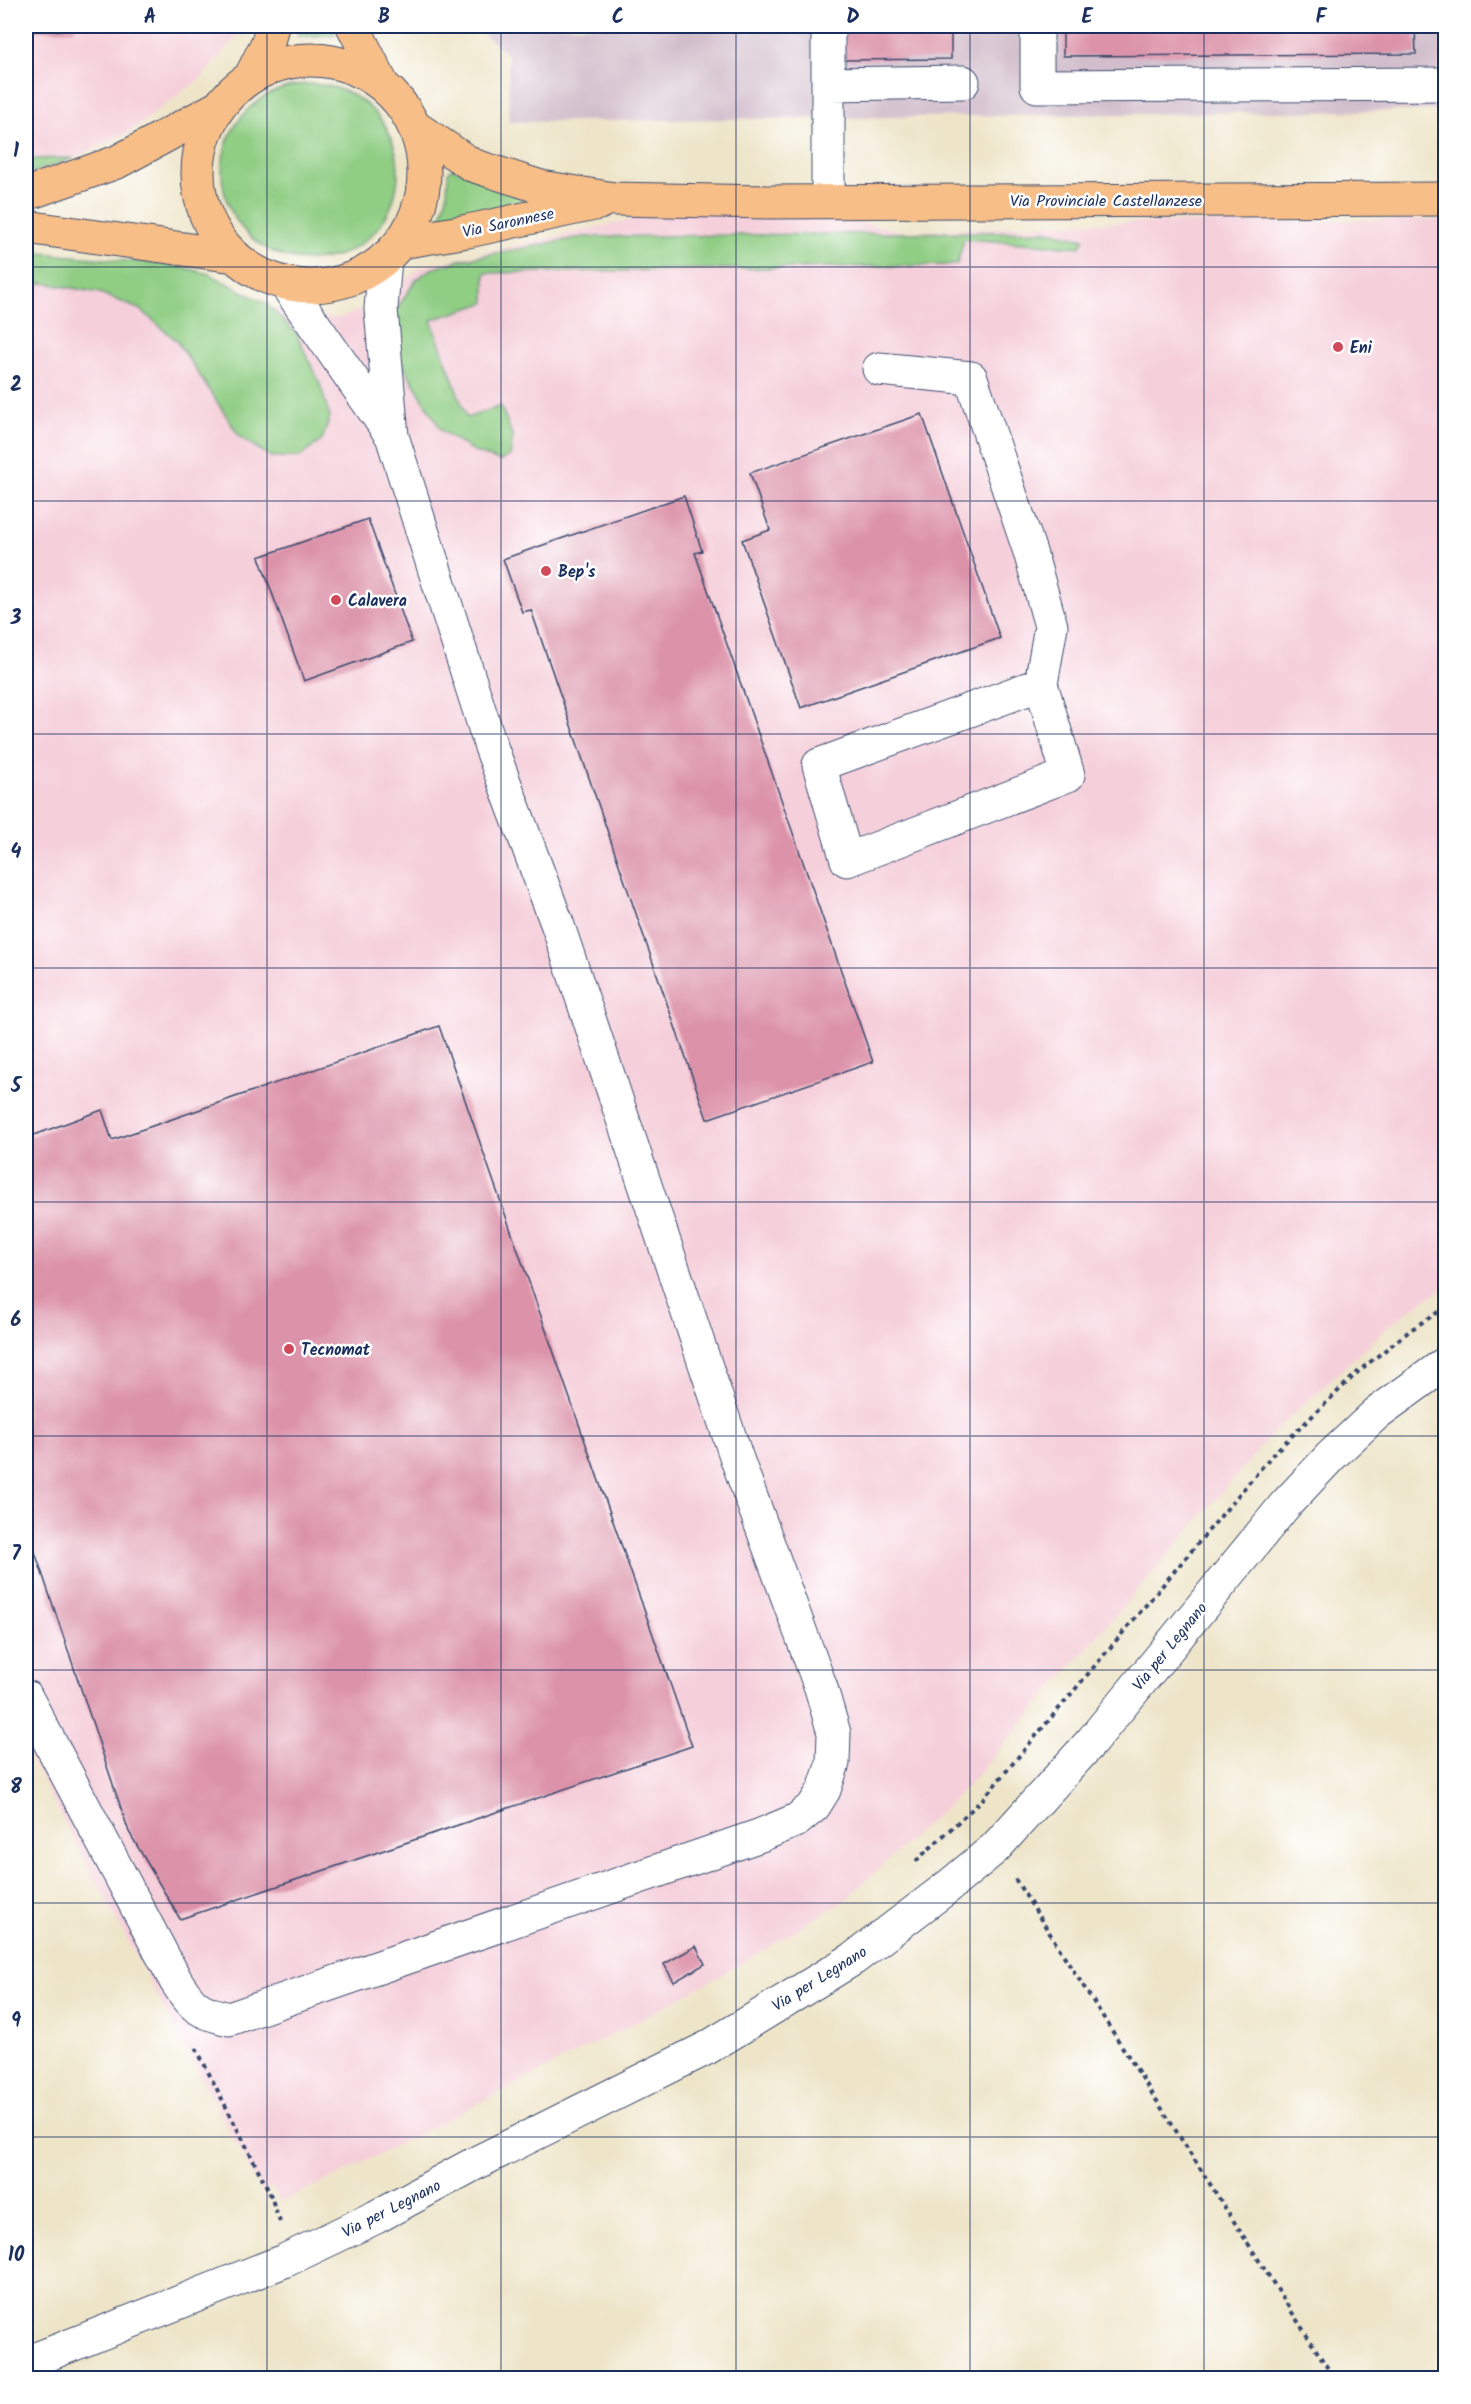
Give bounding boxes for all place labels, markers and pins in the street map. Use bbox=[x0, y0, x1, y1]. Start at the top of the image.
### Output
place label: Eni bbox=[1350, 336, 1373, 361]
marker: Eni bbox=[1331, 340, 1345, 354]
place label: Bep's bbox=[558, 560, 596, 585]
marker: Bep's bbox=[539, 564, 553, 578]
place label: Calavera bbox=[348, 589, 407, 614]
marker: Calavera bbox=[329, 593, 343, 607]
place label: Tecnomat bbox=[301, 1338, 371, 1363]
marker: Tecnomat bbox=[282, 1342, 296, 1356]

